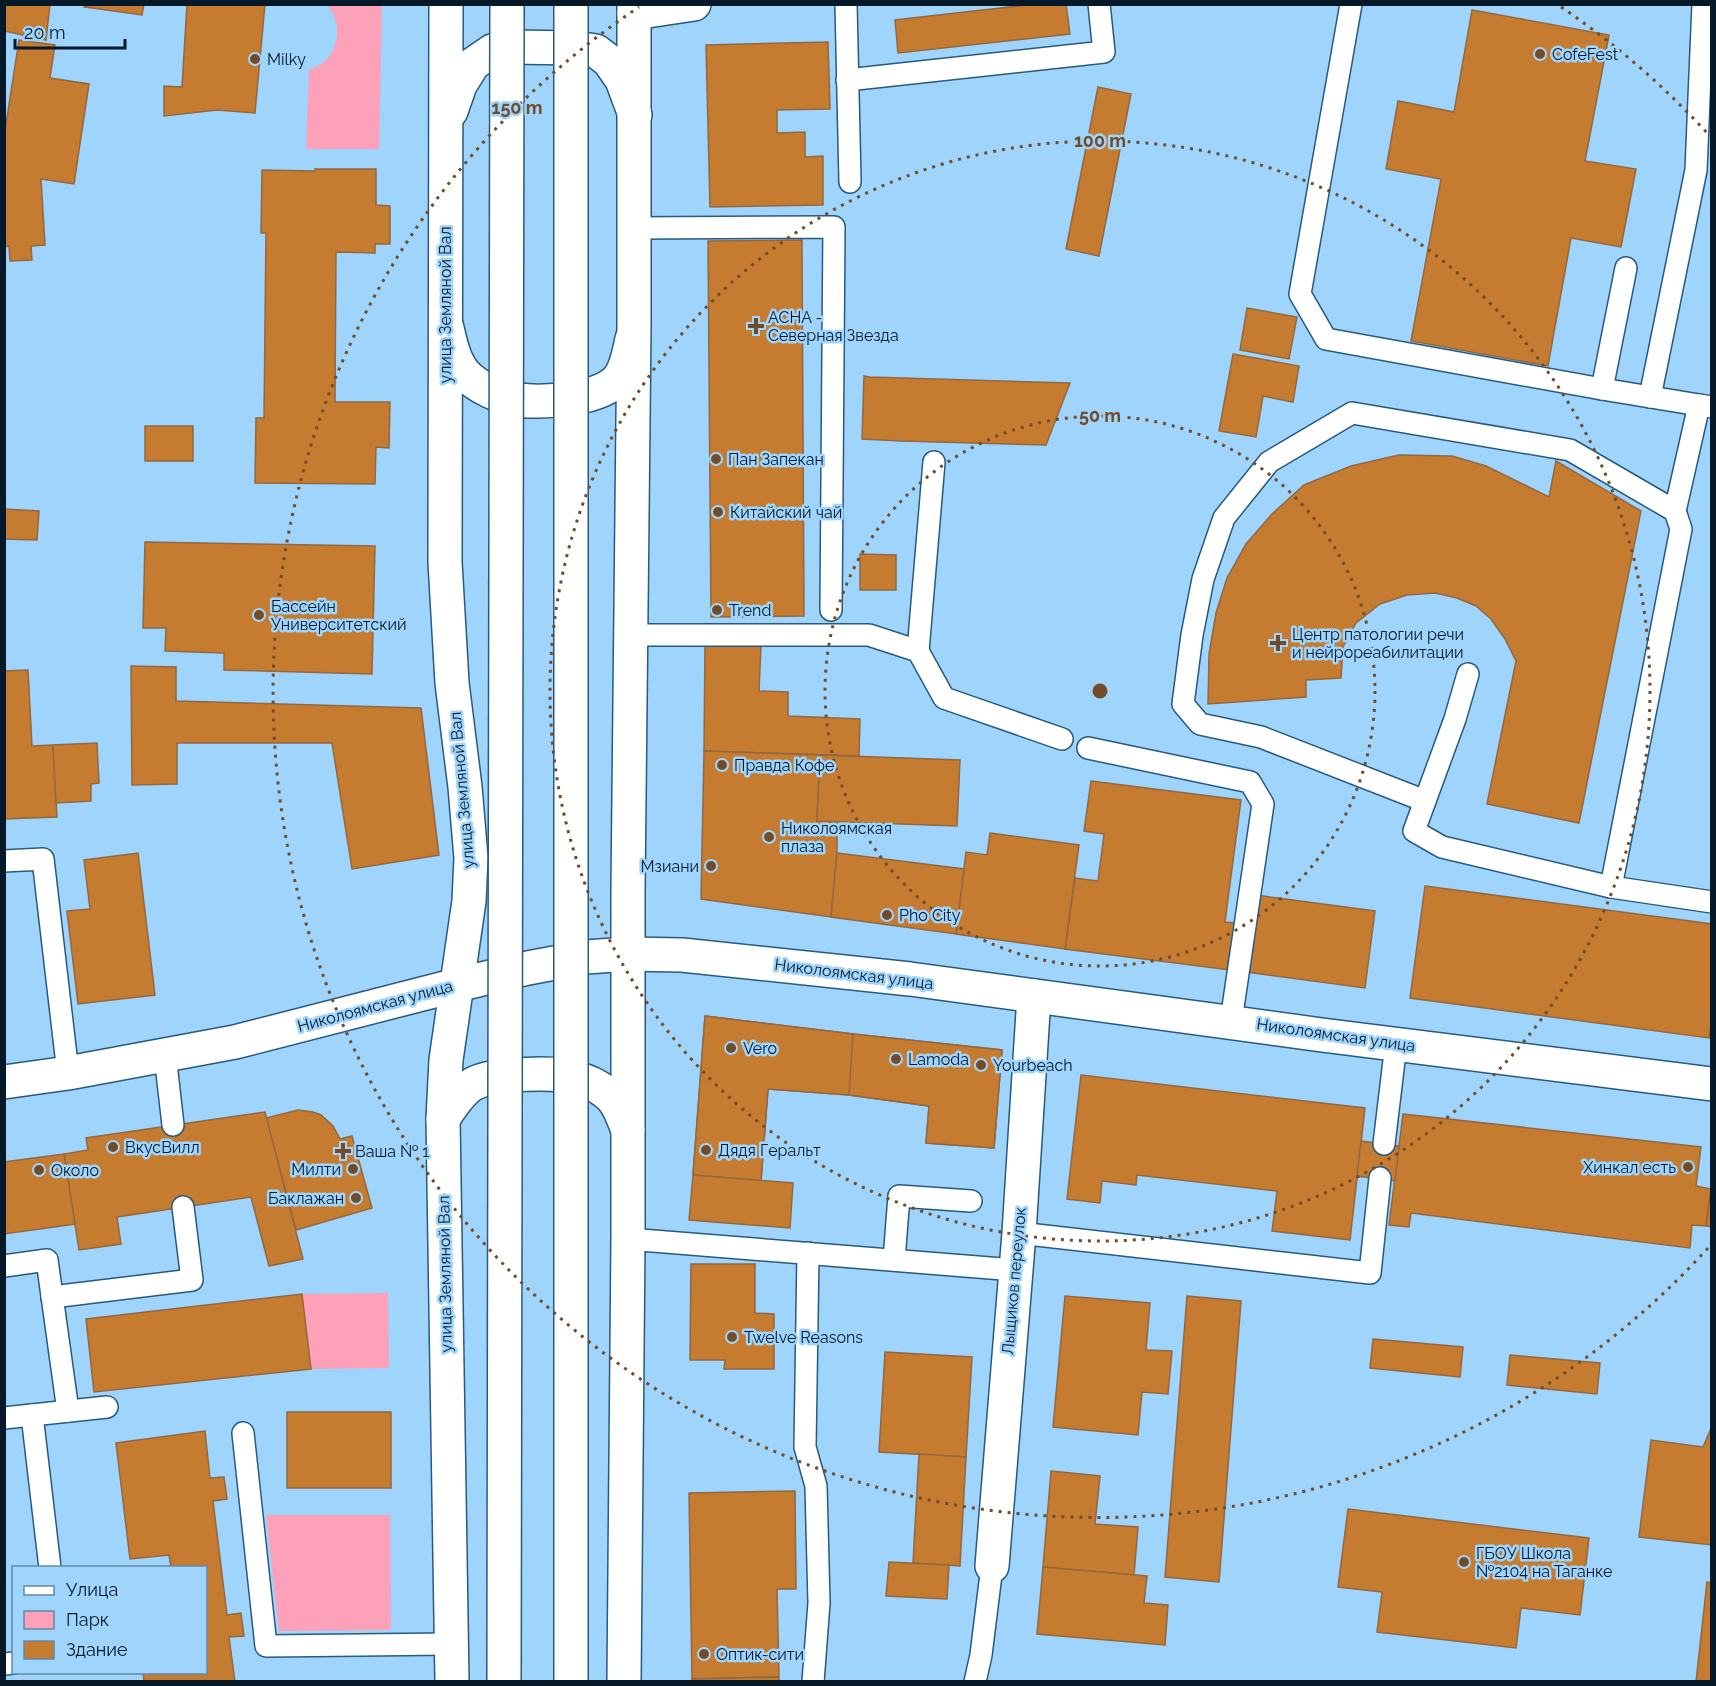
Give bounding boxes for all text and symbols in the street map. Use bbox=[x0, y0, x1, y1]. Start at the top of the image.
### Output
scale bar bbox=[15, 12, 124, 50]
text: 20 m bbox=[24, 22, 66, 43]
place label: CofeFest bbox=[1552, 45, 1619, 64]
marker: CofeFest bbox=[1533, 47, 1547, 61]
place label: Milky bbox=[267, 50, 306, 69]
marker: Milky bbox=[248, 52, 262, 66]
text: 150 m bbox=[492, 97, 543, 118]
text: 100 m bbox=[1074, 130, 1126, 151]
street label: улица Земляной Вал bbox=[436, 227, 455, 383]
place label: АСНА - Северная Звезда bbox=[768, 308, 899, 345]
marker: АСНА - Северная Звезда bbox=[749, 319, 763, 333]
text: 50 m bbox=[1079, 405, 1121, 426]
place label: Пан Запекан bbox=[728, 450, 824, 469]
marker: Пан Запекан bbox=[709, 452, 723, 466]
place label: Китайский чай bbox=[730, 503, 842, 522]
marker: Китайский чай bbox=[711, 505, 725, 519]
place label: Бассейн Университетский bbox=[271, 597, 407, 634]
place label: Trend bbox=[729, 601, 771, 620]
marker: Trend bbox=[710, 603, 724, 617]
marker: Бассейн Университетский bbox=[252, 608, 266, 622]
place label: Центр патологии речи и нейрореабилитации bbox=[1292, 625, 1464, 662]
marker: Центр патологии речи и нейрореабилитации bbox=[1269, 634, 1287, 652]
centre of rings bbox=[1090, 681, 1110, 701]
street label: улица Земляной Вал bbox=[446, 711, 478, 869]
place label: Правда Кофе bbox=[734, 756, 834, 775]
marker: Правда Кофе bbox=[715, 758, 729, 772]
place label: Николоямская плаза bbox=[781, 819, 892, 856]
marker: Николоямская плаза bbox=[762, 830, 776, 844]
place label: Мзиани bbox=[641, 857, 699, 876]
marker: Мзиани bbox=[704, 859, 718, 873]
place label: Pho City bbox=[899, 906, 961, 925]
marker: Pho City bbox=[880, 908, 894, 922]
street label: Николоямская улица bbox=[774, 955, 934, 993]
street label: Николоямская улица bbox=[295, 976, 455, 1036]
street label: Николоямская улица bbox=[1256, 1014, 1416, 1056]
place label: Vero bbox=[743, 1039, 777, 1058]
marker: Vero bbox=[724, 1041, 738, 1055]
place label: Lamoda bbox=[908, 1050, 969, 1069]
marker: Lamoda bbox=[889, 1052, 903, 1066]
place label: Yourbeach bbox=[993, 1056, 1073, 1075]
marker: Yourbeach bbox=[974, 1058, 988, 1072]
place label: ВкусВилл bbox=[125, 1138, 200, 1157]
marker: ВкусВилл bbox=[106, 1140, 120, 1154]
place label: Дядя Геральт bbox=[718, 1141, 821, 1160]
place label: Ваша № 1 bbox=[355, 1142, 429, 1161]
marker: Дядя Геральт bbox=[699, 1143, 713, 1157]
marker: Ваша № 1 bbox=[336, 1144, 350, 1158]
place label: Хинкал есть bbox=[1583, 1158, 1676, 1177]
place label: Милти bbox=[291, 1160, 341, 1179]
marker: Хинкал есть bbox=[1681, 1160, 1695, 1174]
place label: Около bbox=[51, 1161, 99, 1180]
marker: Милти bbox=[346, 1162, 360, 1176]
marker: Около bbox=[32, 1163, 46, 1177]
place label: Баклажан bbox=[268, 1189, 344, 1208]
marker: Баклажан bbox=[349, 1191, 363, 1205]
street label: улица Земляной Вал bbox=[434, 1195, 456, 1353]
street label: Лыщиков переулок bbox=[998, 1206, 1030, 1356]
place label: Twelve Reasons bbox=[744, 1328, 863, 1347]
marker: Twelve Reasons bbox=[725, 1330, 739, 1344]
place label: ГБОУ Школа №2104 на Таганке bbox=[1476, 1544, 1612, 1581]
marker: ГБОУ Школа №2104 на Таганке bbox=[1457, 1555, 1471, 1569]
legend bbox=[12, 1566, 207, 1674]
text: Улица bbox=[66, 1579, 118, 1600]
text: Парк bbox=[66, 1609, 109, 1630]
text: Здание bbox=[66, 1639, 128, 1660]
place label: Оптик-сити bbox=[716, 1645, 804, 1664]
marker: Оптик-сити bbox=[697, 1647, 711, 1661]

